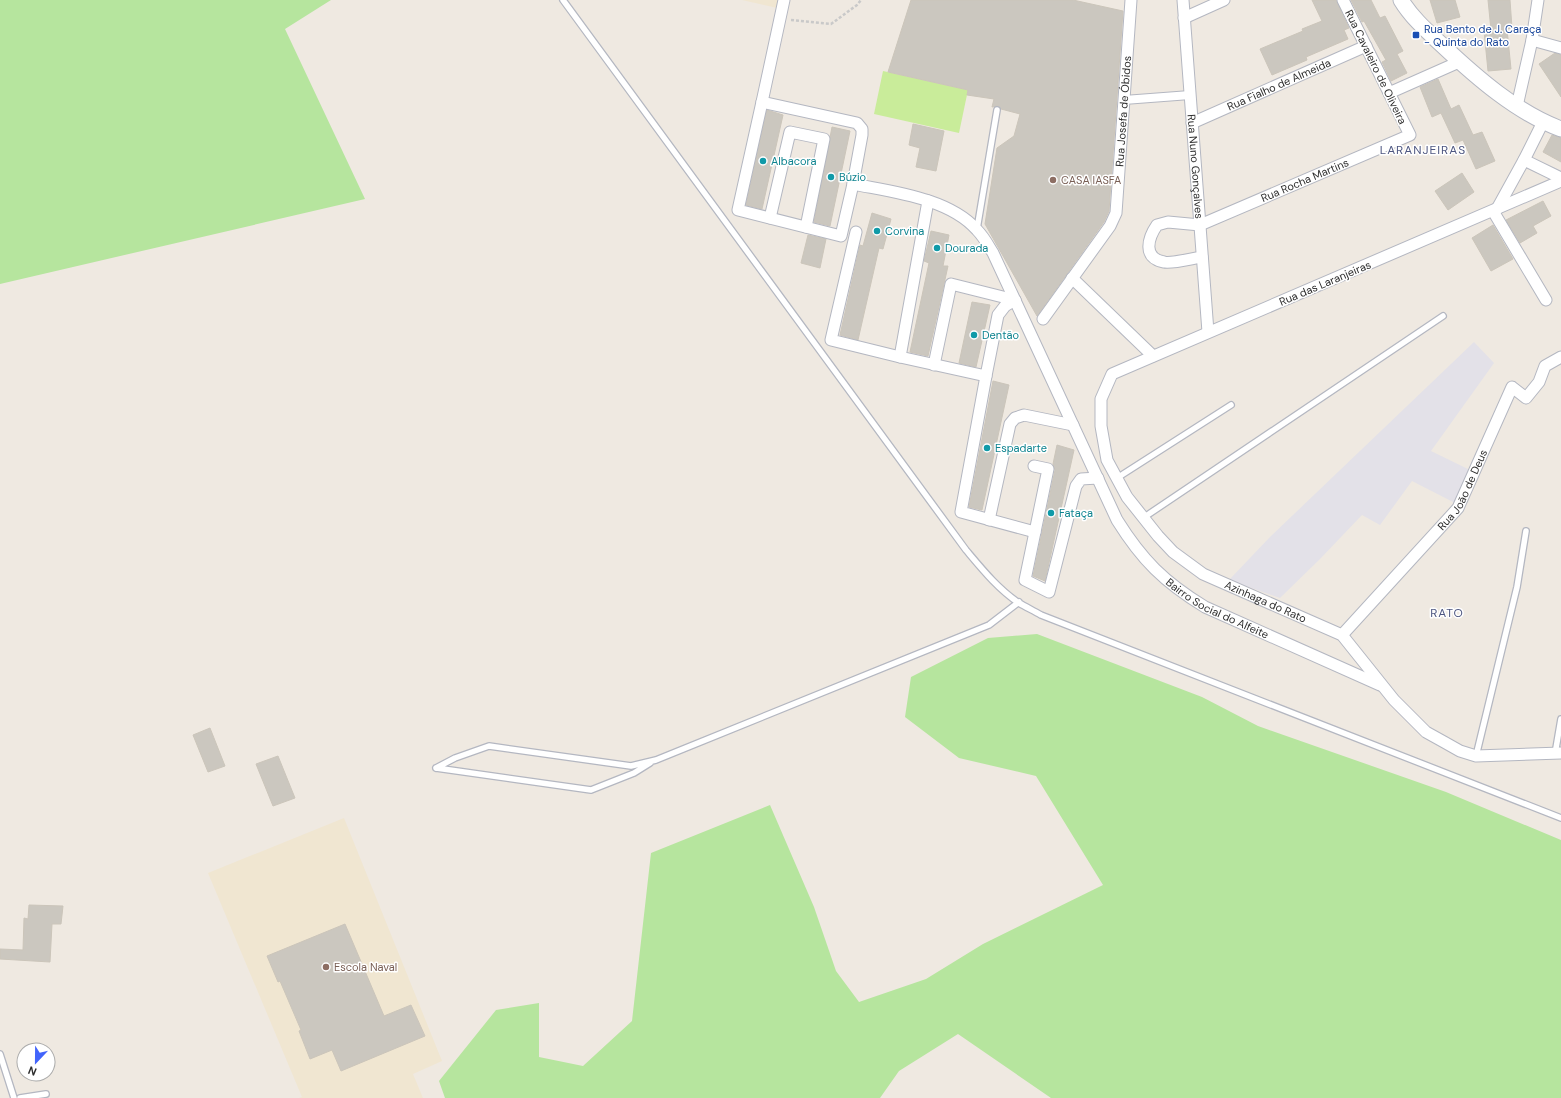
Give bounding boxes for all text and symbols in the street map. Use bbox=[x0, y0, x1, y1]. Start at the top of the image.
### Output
street label: Rua Cavaleiro de Oliveira bbox=[1342, 7, 1410, 127]
place label: Rua Bento de J. Caraça - Quinta do Rato bbox=[1424, 22, 1541, 49]
marker: Rua Bento de J. Caraça - Quinta do Rato bbox=[1411, 30, 1421, 40]
street label: Rua Josefa de Óbidos bbox=[1112, 55, 1134, 167]
street label: Rua Fialho de Almeida bbox=[1225, 55, 1333, 114]
street label: Rua Nuno Gonçalves bbox=[1185, 114, 1206, 219]
district label: LARANJEIRAS bbox=[1380, 142, 1466, 158]
place label: Albacora bbox=[771, 154, 817, 168]
street label: Rua Rocha Martins bbox=[1259, 155, 1351, 205]
marker: Albacora bbox=[758, 156, 768, 166]
place label: Búzio bbox=[839, 170, 866, 184]
marker: Búzio bbox=[826, 172, 836, 182]
place label: CASA IASFA bbox=[1061, 173, 1121, 187]
marker: CASA IASFA bbox=[1048, 175, 1058, 185]
place label: Corvina bbox=[885, 224, 924, 238]
marker: Corvina bbox=[872, 226, 882, 236]
place label: Dourada bbox=[945, 241, 988, 255]
marker: Dourada bbox=[932, 243, 942, 253]
street label: Rua das Laranjeiras bbox=[1277, 257, 1373, 309]
place label: Dentão bbox=[982, 328, 1019, 342]
marker: Dentão bbox=[969, 330, 979, 340]
place label: Espadarte bbox=[995, 441, 1047, 455]
marker: Espadarte bbox=[982, 443, 992, 453]
street label: Rua João de Deus bbox=[1434, 447, 1490, 533]
place label: Fataça bbox=[1059, 506, 1093, 520]
marker: Fataça bbox=[1046, 508, 1056, 518]
street label: Bairro Social do Alfeite bbox=[1163, 575, 1271, 641]
street label: Azinhaga do Rato bbox=[1223, 577, 1309, 626]
district label: RATO bbox=[1430, 605, 1464, 621]
place label: Escola Naval bbox=[334, 960, 397, 974]
marker: Escola Naval bbox=[321, 962, 331, 972]
north arrow bbox=[16, 1042, 56, 1082]
text: N bbox=[26, 1063, 39, 1079]

